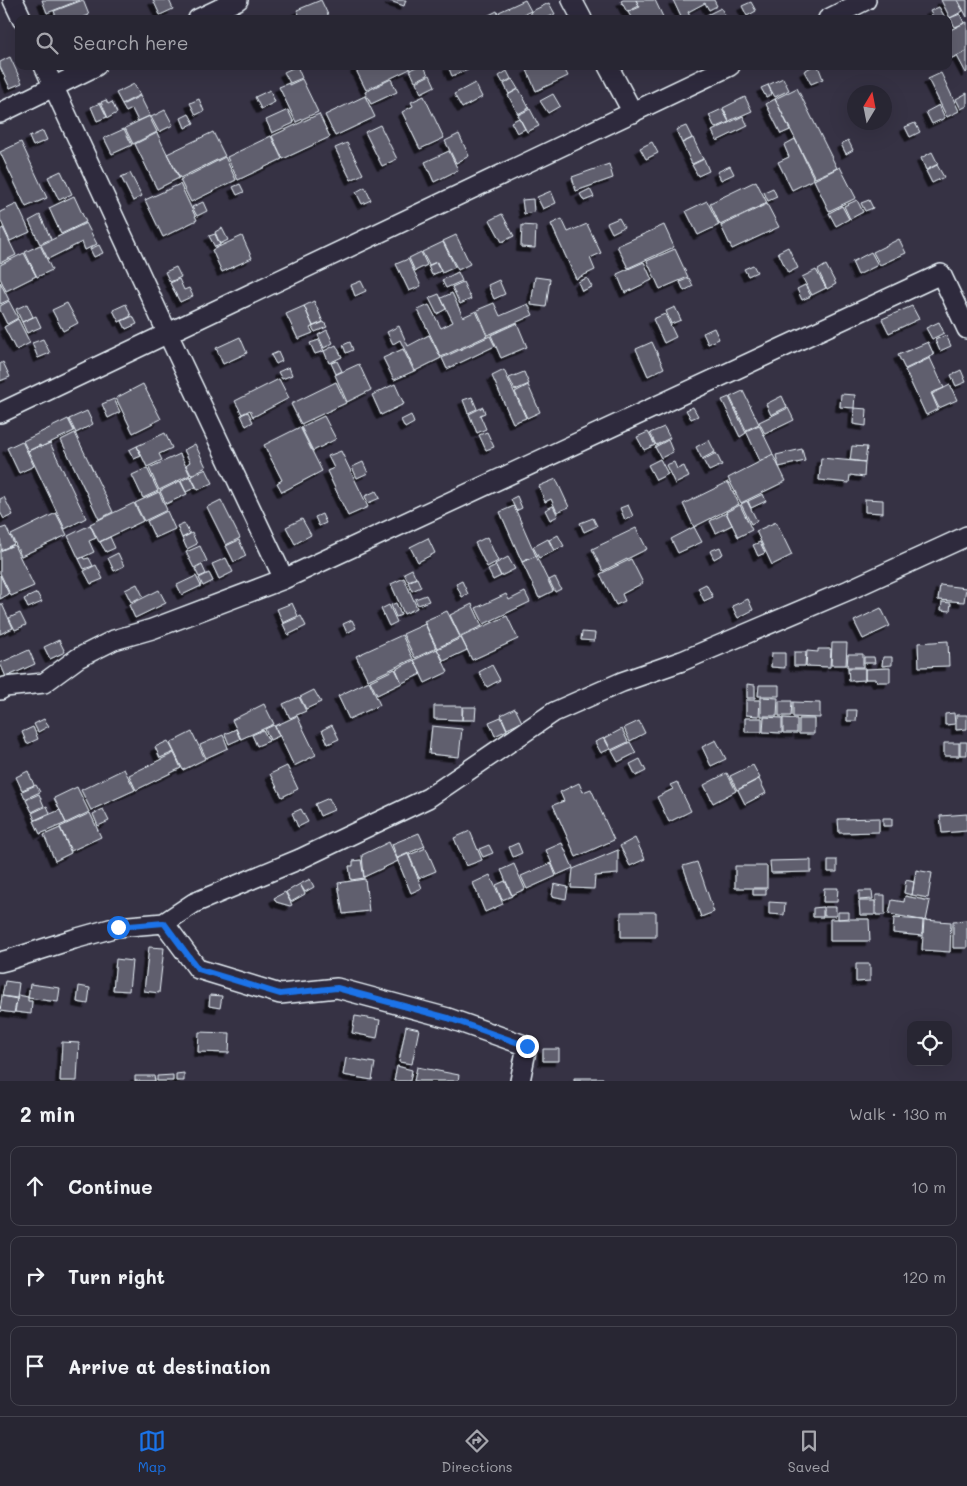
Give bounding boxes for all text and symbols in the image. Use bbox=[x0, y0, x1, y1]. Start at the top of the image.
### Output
search box bbox=[15, 15, 952, 70]
icon: search bbox=[33, 29, 61, 57]
text: Search here bbox=[73, 30, 189, 55]
north arrow bbox=[847, 85, 892, 130]
route start bbox=[107, 916, 130, 939]
map controls bbox=[907, 1021, 952, 1066]
button: locate bbox=[907, 1021, 952, 1066]
route end bbox=[516, 1035, 539, 1058]
text: 2 min bbox=[20, 1100, 75, 1127]
text: Walk · 130 m bbox=[849, 1103, 947, 1124]
icon: ahead bbox=[21, 1172, 49, 1200]
text: Continue bbox=[68, 1174, 153, 1199]
text: 10 m bbox=[911, 1176, 946, 1197]
icon: right bbox=[21, 1262, 49, 1290]
text: Turn right bbox=[68, 1264, 165, 1289]
text: 120 m bbox=[902, 1266, 946, 1287]
icon: arrive bbox=[21, 1352, 49, 1380]
text: Arrive at destination bbox=[68, 1354, 271, 1379]
tab: Map bbox=[138, 1427, 166, 1476]
tab: Directions bbox=[441, 1427, 513, 1476]
tab: Saved bbox=[788, 1427, 829, 1476]

